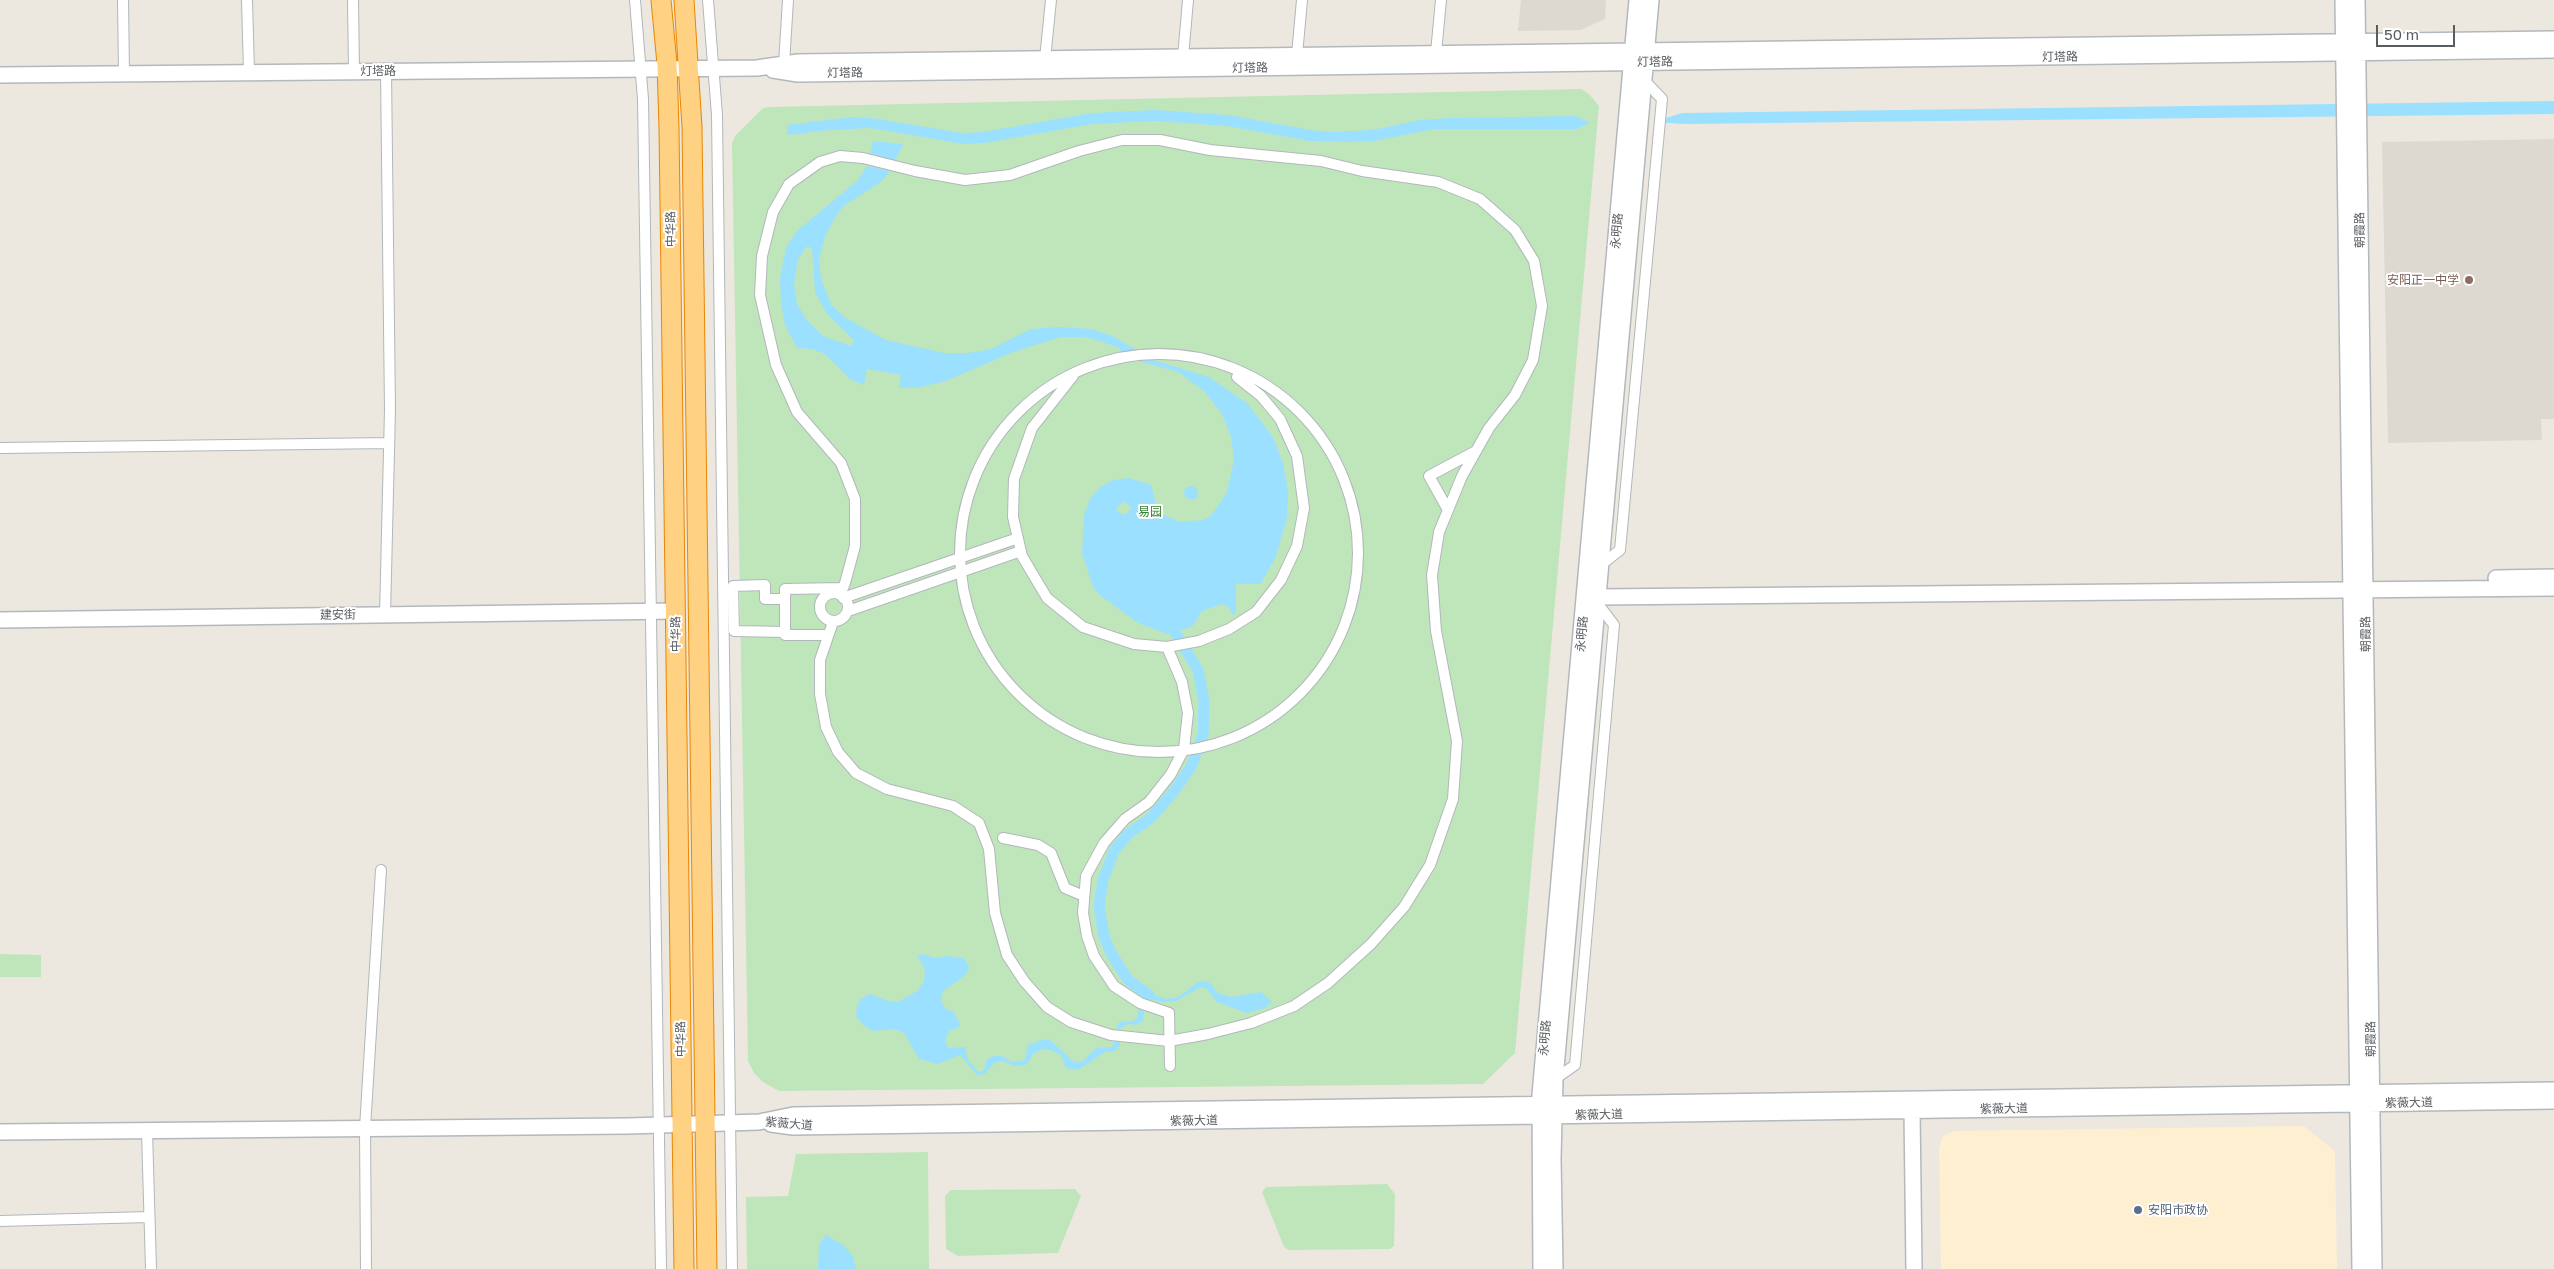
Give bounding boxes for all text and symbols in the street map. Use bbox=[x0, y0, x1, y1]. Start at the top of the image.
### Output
scale bar bbox=[2379, 15, 2458, 47]
text: 50 m bbox=[2384, 25, 2419, 43]
street label: 灯塔路 bbox=[2042, 49, 2078, 65]
street label: 灯塔路 bbox=[1637, 54, 1673, 70]
street label: 灯塔路 bbox=[1232, 60, 1268, 76]
street label: 灯塔路 bbox=[360, 64, 396, 78]
street label: 灯塔路 bbox=[827, 65, 863, 81]
street label: 中华路 bbox=[663, 211, 679, 247]
street label: 永明路 bbox=[1608, 212, 1626, 250]
street label: 朝霞路 bbox=[2352, 212, 2368, 248]
place label: 安阳正一中学 bbox=[2387, 273, 2459, 287]
marker: 安阳正一中学 bbox=[2463, 274, 2475, 286]
park label: 易园 bbox=[1138, 505, 1162, 519]
street label: 建安街 bbox=[320, 607, 356, 623]
street label: 永明路 bbox=[1573, 615, 1591, 653]
street label: 中华路 bbox=[668, 616, 684, 652]
street label: 朝霞路 bbox=[2358, 616, 2374, 652]
street label: 永明路 bbox=[1536, 1019, 1554, 1057]
street label: 中华路 bbox=[673, 1021, 689, 1057]
street label: 朝霞路 bbox=[2363, 1021, 2379, 1057]
street label: 紫薇大道 bbox=[2385, 1095, 2433, 1111]
street label: 紫薇大道 bbox=[1980, 1101, 2028, 1117]
street label: 紫薇大道 bbox=[1575, 1107, 1623, 1123]
street label: 紫薇大道 bbox=[1170, 1113, 1218, 1129]
street label: 紫薇大道 bbox=[764, 1115, 814, 1133]
place label: 安阳市政协 bbox=[2148, 1203, 2208, 1217]
marker: 安阳市政协 bbox=[2132, 1204, 2144, 1216]

